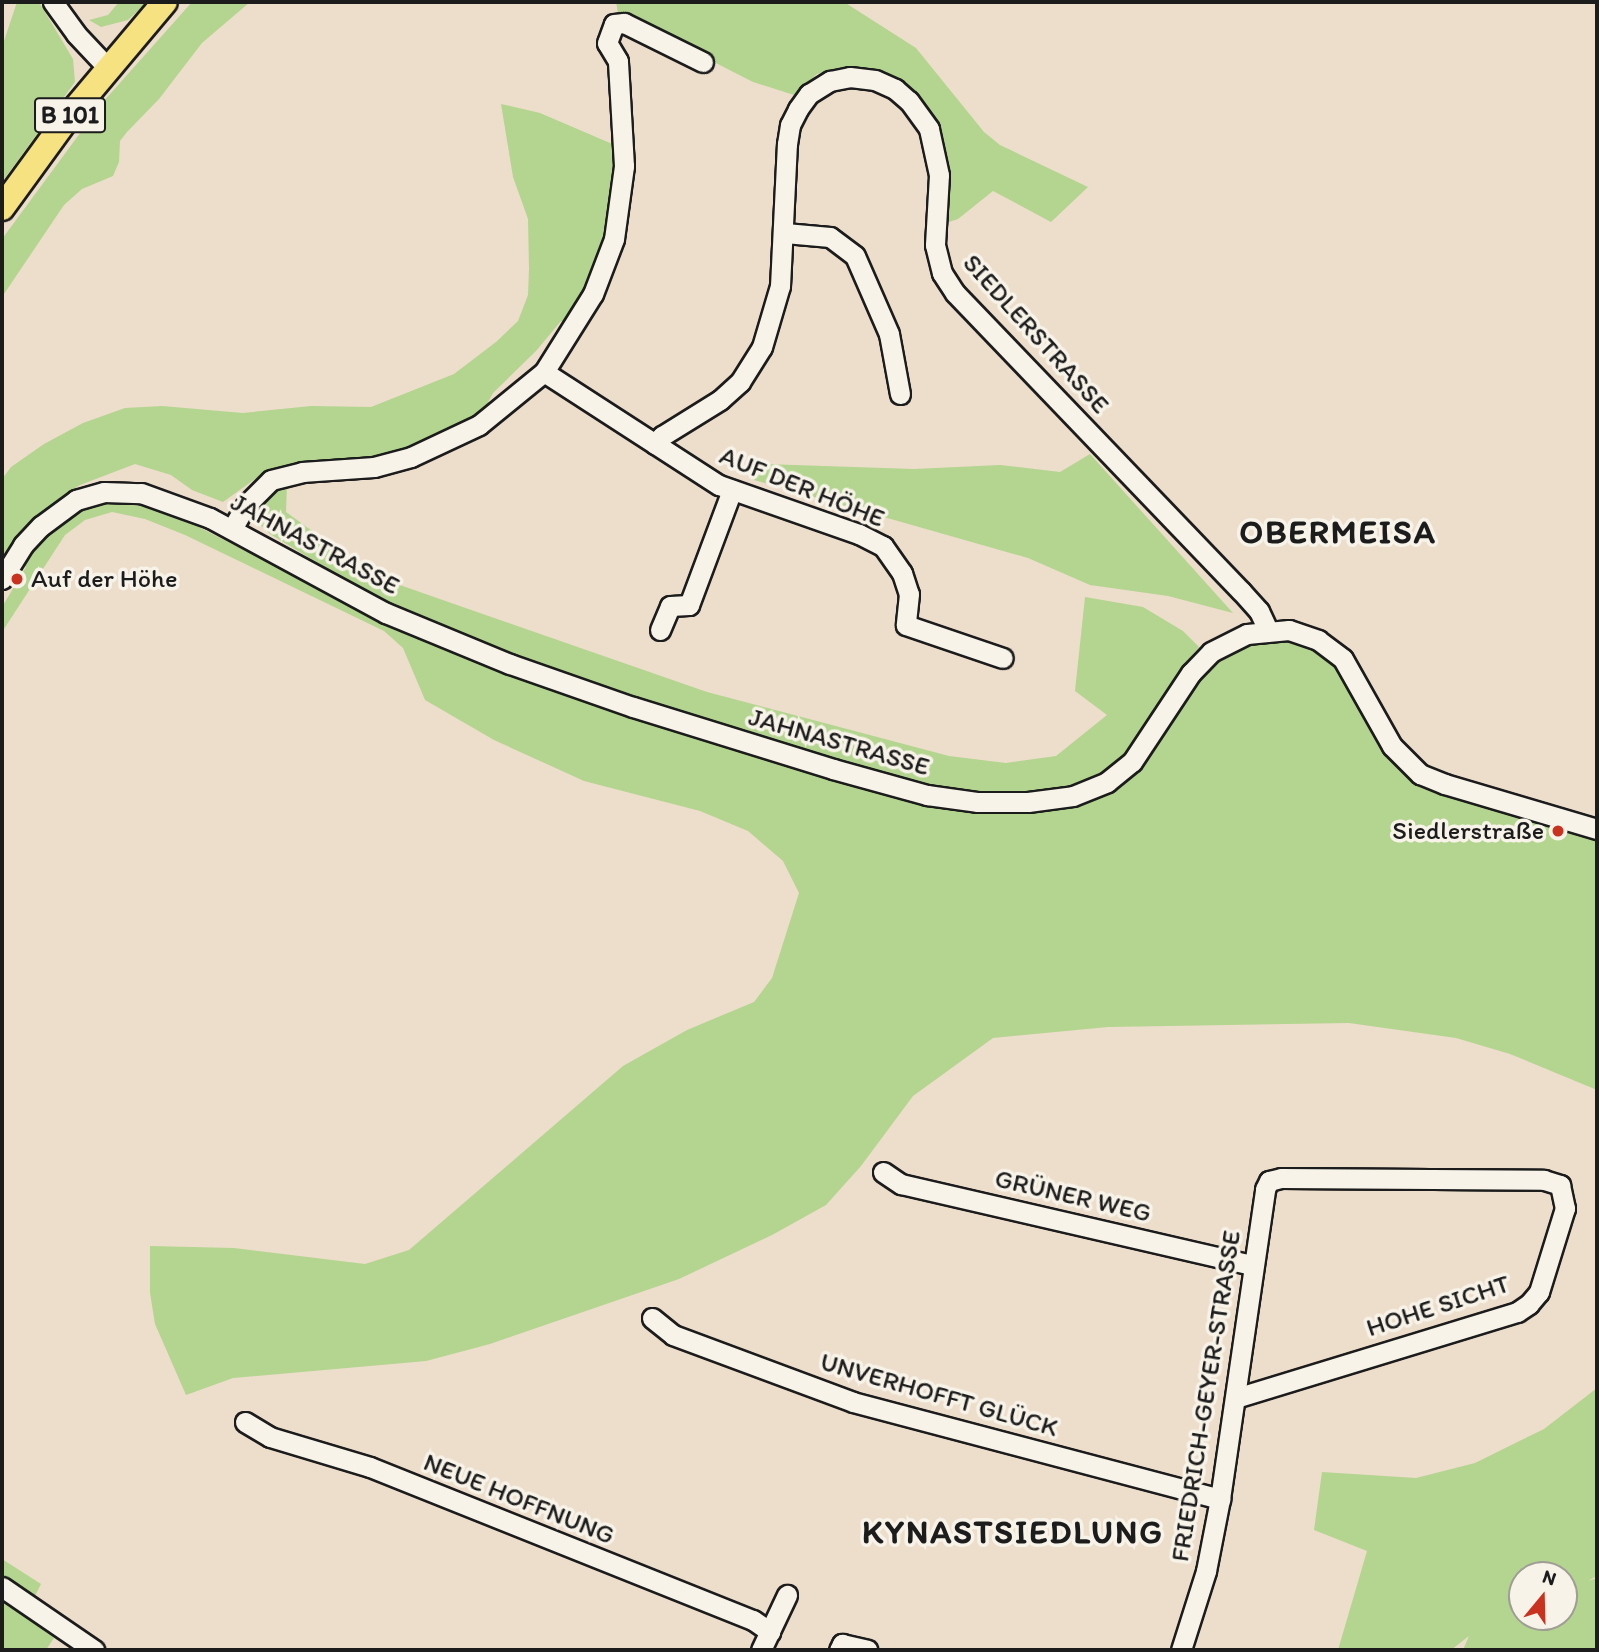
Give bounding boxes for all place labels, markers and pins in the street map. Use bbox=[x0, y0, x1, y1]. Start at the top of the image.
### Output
place label: Auf der Höhe bbox=[31, 563, 177, 595]
marker: Auf der Höhe bbox=[9, 571, 25, 587]
place label: Siedlerstraße bbox=[1392, 815, 1544, 847]
marker: Siedlerstraße bbox=[1550, 823, 1566, 839]

